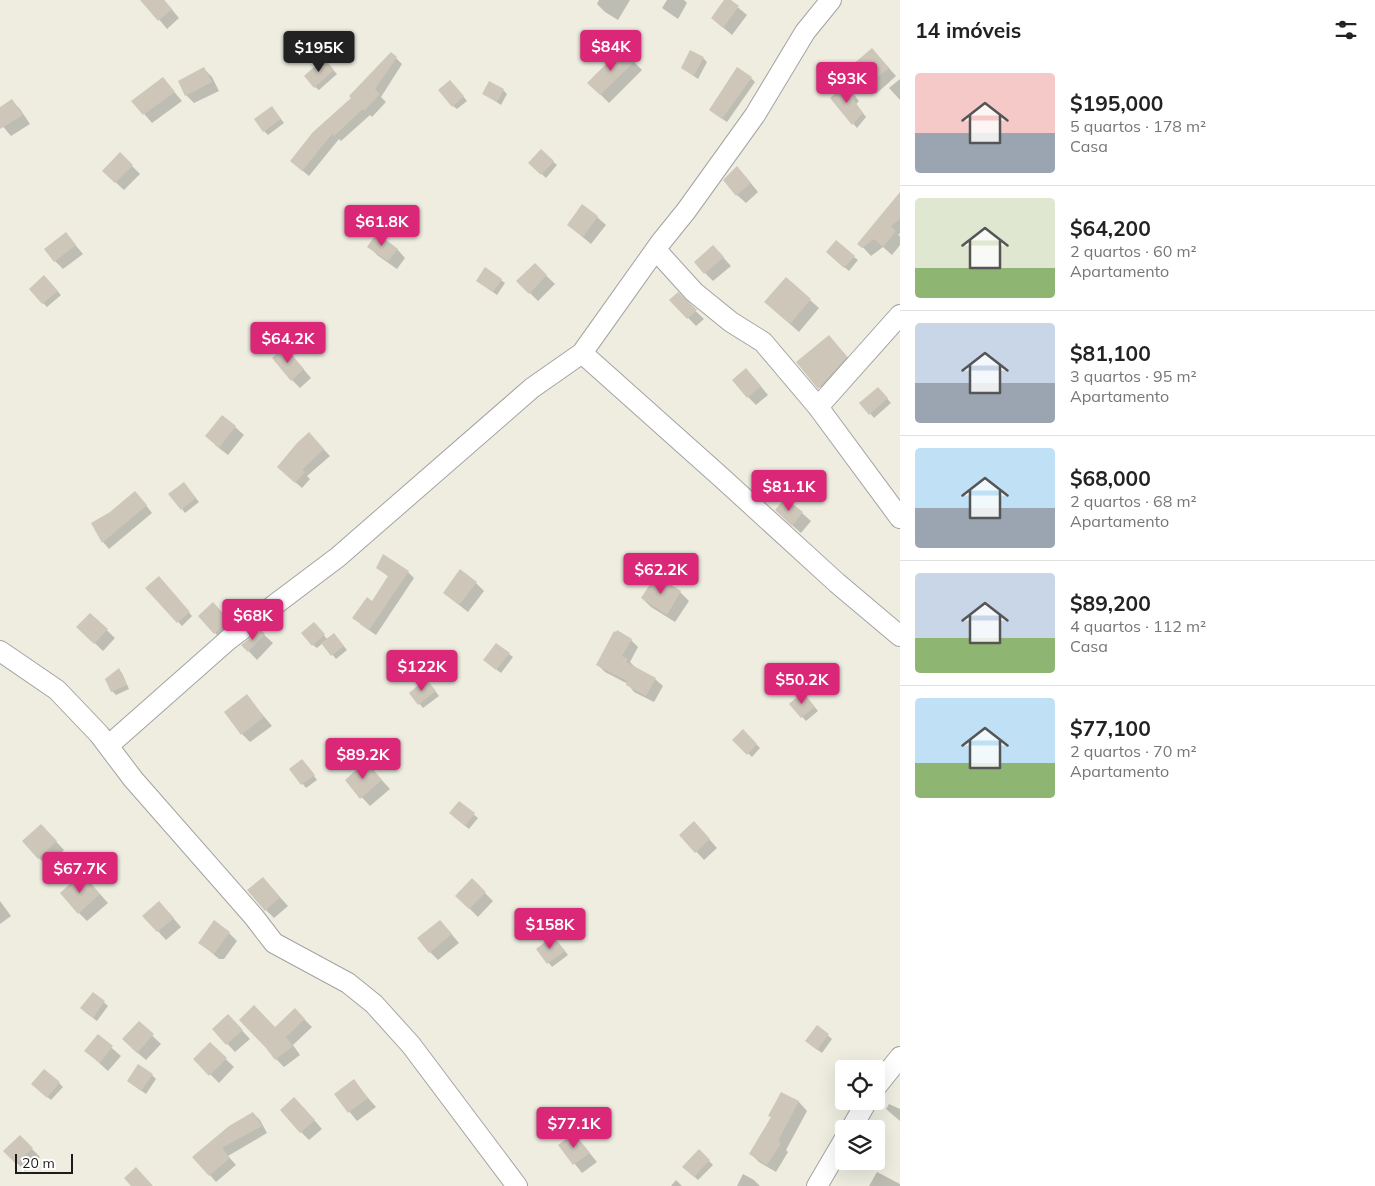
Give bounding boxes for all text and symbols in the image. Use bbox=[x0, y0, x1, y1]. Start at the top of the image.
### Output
icon: filters bbox=[1332, 16, 1360, 44]
text: 14 imóveis bbox=[915, 17, 1021, 43]
pin: $195K bbox=[284, 30, 354, 73]
pin: $84K bbox=[581, 30, 641, 72]
text: $84K bbox=[591, 36, 631, 56]
text: $195K bbox=[294, 37, 344, 57]
pin: $93K bbox=[817, 62, 877, 104]
text: $93K bbox=[827, 68, 867, 88]
text: $195,000 bbox=[1070, 90, 1163, 116]
icon: home bbox=[955, 93, 1015, 153]
text: 5 quartos · 178 m² bbox=[1070, 116, 1206, 136]
text: Casa bbox=[1070, 136, 1108, 156]
pin: $61.8K bbox=[341, 204, 423, 247]
text: $61.8K bbox=[355, 211, 409, 231]
text: $64,200 bbox=[1070, 215, 1151, 241]
icon: home bbox=[955, 218, 1015, 278]
text: 2 quartos · 60 m² bbox=[1070, 241, 1197, 261]
text: Apartamento bbox=[1070, 261, 1169, 281]
pin: $64.2K bbox=[247, 322, 329, 364]
text: $64.2K bbox=[261, 328, 315, 348]
text: $81,100 bbox=[1070, 340, 1151, 366]
icon: home bbox=[955, 343, 1015, 403]
text: 3 quartos · 95 m² bbox=[1070, 366, 1197, 386]
text: Apartamento bbox=[1070, 386, 1169, 406]
text: $68,000 bbox=[1070, 465, 1151, 491]
icon: home bbox=[955, 468, 1015, 528]
pin: $81.1K bbox=[748, 470, 830, 512]
text: $81.1K bbox=[762, 476, 816, 496]
text: 2 quartos · 68 m² bbox=[1070, 491, 1197, 511]
text: Apartamento bbox=[1070, 511, 1169, 531]
pin: $62.2K bbox=[620, 552, 702, 595]
text: $62.2K bbox=[634, 559, 688, 579]
text: $89,200 bbox=[1070, 590, 1151, 616]
icon: home bbox=[955, 593, 1015, 653]
pin: $68K bbox=[223, 598, 283, 641]
text: $68K bbox=[233, 605, 273, 625]
text: 4 quartos · 112 m² bbox=[1070, 616, 1206, 636]
text: Casa bbox=[1070, 636, 1108, 656]
pin: $122K bbox=[387, 650, 457, 692]
text: $122K bbox=[397, 656, 447, 676]
pin: $50.2K bbox=[761, 662, 843, 705]
text: $50.2K bbox=[775, 669, 829, 689]
text: $77,100 bbox=[1070, 715, 1151, 741]
icon: home bbox=[955, 718, 1015, 778]
pin: $89.2K bbox=[322, 738, 404, 780]
text: 2 quartos · 70 m² bbox=[1070, 741, 1197, 761]
text: $89.2K bbox=[336, 744, 390, 764]
text: Apartamento bbox=[1070, 761, 1169, 781]
pin: $67.7K bbox=[39, 852, 121, 894]
text: $67.7K bbox=[53, 858, 107, 878]
pin: $158K bbox=[515, 908, 585, 950]
text: $158K bbox=[525, 914, 575, 934]
map controls bbox=[835, 1060, 885, 1170]
button: locate bbox=[835, 1060, 885, 1110]
pin: $77.1K bbox=[533, 1106, 615, 1149]
text: $77.1K bbox=[547, 1113, 601, 1133]
button: layers bbox=[835, 1120, 885, 1170]
scale bar bbox=[15, 1151, 72, 1174]
text: 20 m bbox=[22, 1154, 55, 1172]

